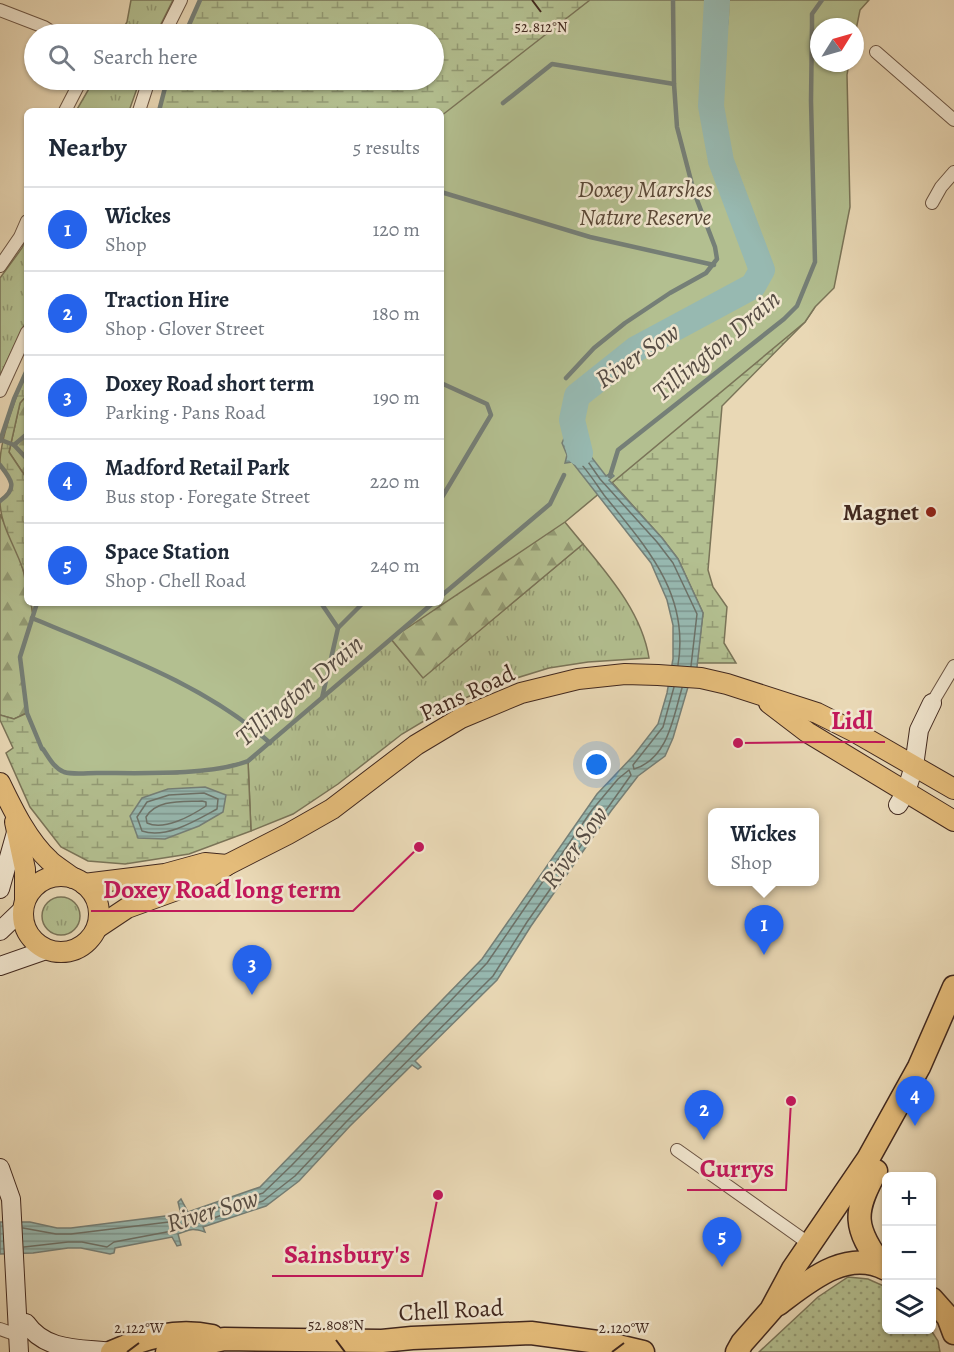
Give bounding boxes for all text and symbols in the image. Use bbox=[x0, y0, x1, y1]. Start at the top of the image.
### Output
text: 52.812°N bbox=[515, 17, 568, 37]
north arrow bbox=[810, 18, 864, 72]
search box bbox=[24, 24, 444, 90]
icon: search bbox=[45, 41, 78, 74]
text: Search here bbox=[93, 42, 198, 72]
text: Nearby bbox=[48, 130, 127, 165]
text: 5 results bbox=[353, 134, 420, 161]
park label: Doxey Marshes Nature Reserve bbox=[578, 173, 712, 233]
text: Wickes bbox=[105, 201, 171, 231]
text: 1 bbox=[64, 216, 71, 243]
text: 120 m bbox=[372, 216, 420, 243]
text: Shop bbox=[105, 231, 147, 258]
water label: Tillington Drain bbox=[645, 282, 788, 409]
text: Traction Hire bbox=[105, 285, 229, 315]
text: 2 bbox=[63, 300, 72, 327]
text: 180 m bbox=[372, 300, 420, 327]
water label: River Sow bbox=[588, 314, 687, 396]
text: Shop · Glover Street bbox=[105, 315, 264, 342]
text: Doxey Road short term bbox=[105, 369, 314, 399]
text: 3 bbox=[63, 384, 72, 411]
text: 190 m bbox=[373, 384, 420, 411]
text: Parking · Pans Road bbox=[105, 399, 266, 426]
text: Madford Retail Park bbox=[105, 453, 289, 483]
text: 4 bbox=[63, 468, 72, 495]
text: 220 m bbox=[370, 468, 420, 495]
text: Bus stop · Foregate Street bbox=[105, 483, 310, 510]
place label: Magnet bbox=[843, 496, 919, 528]
marker: Magnet bbox=[924, 505, 938, 519]
text: Space Station bbox=[105, 537, 230, 567]
text: 5 bbox=[63, 552, 72, 579]
text: 240 m bbox=[370, 552, 420, 579]
text: Shop · Chell Road bbox=[105, 567, 246, 594]
water label: Tillington Drain bbox=[228, 627, 371, 754]
street label: Pans Road bbox=[414, 657, 520, 729]
callout: Lidl bbox=[819, 698, 885, 742]
text: Lidl bbox=[831, 703, 873, 738]
your location bbox=[582, 750, 611, 779]
water label: River Sow bbox=[532, 799, 617, 896]
popup bbox=[708, 808, 819, 886]
text: Wickes bbox=[730, 819, 797, 849]
text: Shop bbox=[730, 849, 772, 876]
callout: Doxey Road long term bbox=[91, 867, 353, 911]
text: Doxey Road long term bbox=[103, 872, 341, 907]
pin: 1 bbox=[744, 906, 783, 955]
pin: 3 bbox=[232, 946, 272, 995]
pin: 4 bbox=[896, 1076, 934, 1126]
pin: 2 bbox=[684, 1090, 724, 1140]
callout: Currys bbox=[687, 1146, 786, 1190]
text: Currys bbox=[700, 1151, 774, 1186]
map controls bbox=[882, 1172, 936, 1334]
button: + bbox=[882, 1172, 936, 1226]
water label: River Sow bbox=[162, 1180, 263, 1241]
pin: 5 bbox=[702, 1218, 742, 1267]
button: − bbox=[882, 1226, 936, 1280]
callout: Sainsbury's bbox=[272, 1232, 422, 1276]
text: Sainsbury's bbox=[284, 1237, 410, 1272]
button: layers bbox=[882, 1280, 936, 1334]
street label: Chell Road bbox=[398, 1291, 504, 1329]
text: 52.808°N bbox=[308, 1315, 364, 1335]
text: 2.122°W bbox=[114, 1318, 164, 1338]
text: 2.120°W bbox=[599, 1318, 649, 1338]

